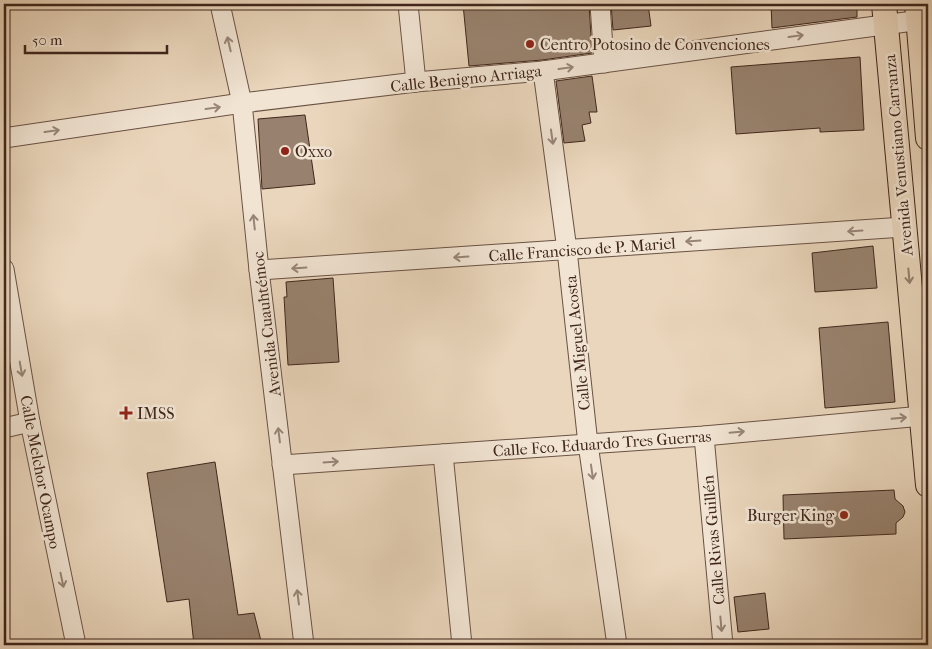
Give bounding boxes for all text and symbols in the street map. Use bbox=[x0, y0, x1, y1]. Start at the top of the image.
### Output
scale bar bbox=[25, 22, 168, 54]
text: 50 m bbox=[32, 31, 63, 49]
one-way arrow bbox=[787, 31, 803, 41]
place label: Centro Potosino de Convenciones bbox=[540, 35, 770, 54]
one-way arrow bbox=[224, 36, 233, 52]
marker: Centro Potosino de Convenciones bbox=[524, 38, 536, 50]
street label: Avenida Venustiano Carranza bbox=[880, 53, 917, 257]
street label: Calle Benigno Arriaga bbox=[389, 61, 543, 96]
one-way arrow bbox=[557, 63, 573, 73]
one-way arrow bbox=[204, 102, 220, 112]
one-way arrow bbox=[44, 126, 60, 136]
one-way arrow bbox=[547, 129, 557, 145]
place label: Oxxo bbox=[295, 142, 332, 161]
marker: Oxxo bbox=[279, 145, 291, 157]
one-way arrow bbox=[249, 214, 259, 230]
one-way arrow bbox=[848, 226, 864, 235]
street label: Calle Francisco de P. Mariel bbox=[488, 233, 677, 266]
one-way arrow bbox=[685, 237, 701, 246]
street label: Avenida Cuauhtémoc bbox=[248, 250, 285, 399]
one-way arrow bbox=[453, 252, 469, 262]
one-way arrow bbox=[291, 263, 307, 272]
one-way arrow bbox=[904, 268, 913, 284]
street label: Calle Miguel Acosta bbox=[561, 274, 594, 411]
one-way arrow bbox=[16, 361, 26, 377]
street label: Calle Melchor Ocampo bbox=[16, 394, 65, 551]
place label: IMSS bbox=[137, 404, 174, 423]
marker: IMSS bbox=[119, 406, 133, 420]
one-way arrow bbox=[891, 413, 907, 422]
street label: Calle Fco. Eduardo Tres Guerras bbox=[492, 426, 712, 461]
one-way arrow bbox=[274, 428, 284, 444]
one-way arrow bbox=[729, 428, 745, 437]
one-way arrow bbox=[323, 457, 339, 466]
one-way arrow bbox=[588, 464, 598, 480]
street label: Calle Rivas Guillén bbox=[698, 474, 729, 606]
place label: Burger King bbox=[747, 506, 834, 525]
marker: Burger King bbox=[838, 509, 850, 521]
one-way arrow bbox=[58, 571, 67, 587]
one-way arrow bbox=[293, 589, 303, 605]
one-way arrow bbox=[716, 615, 726, 631]

